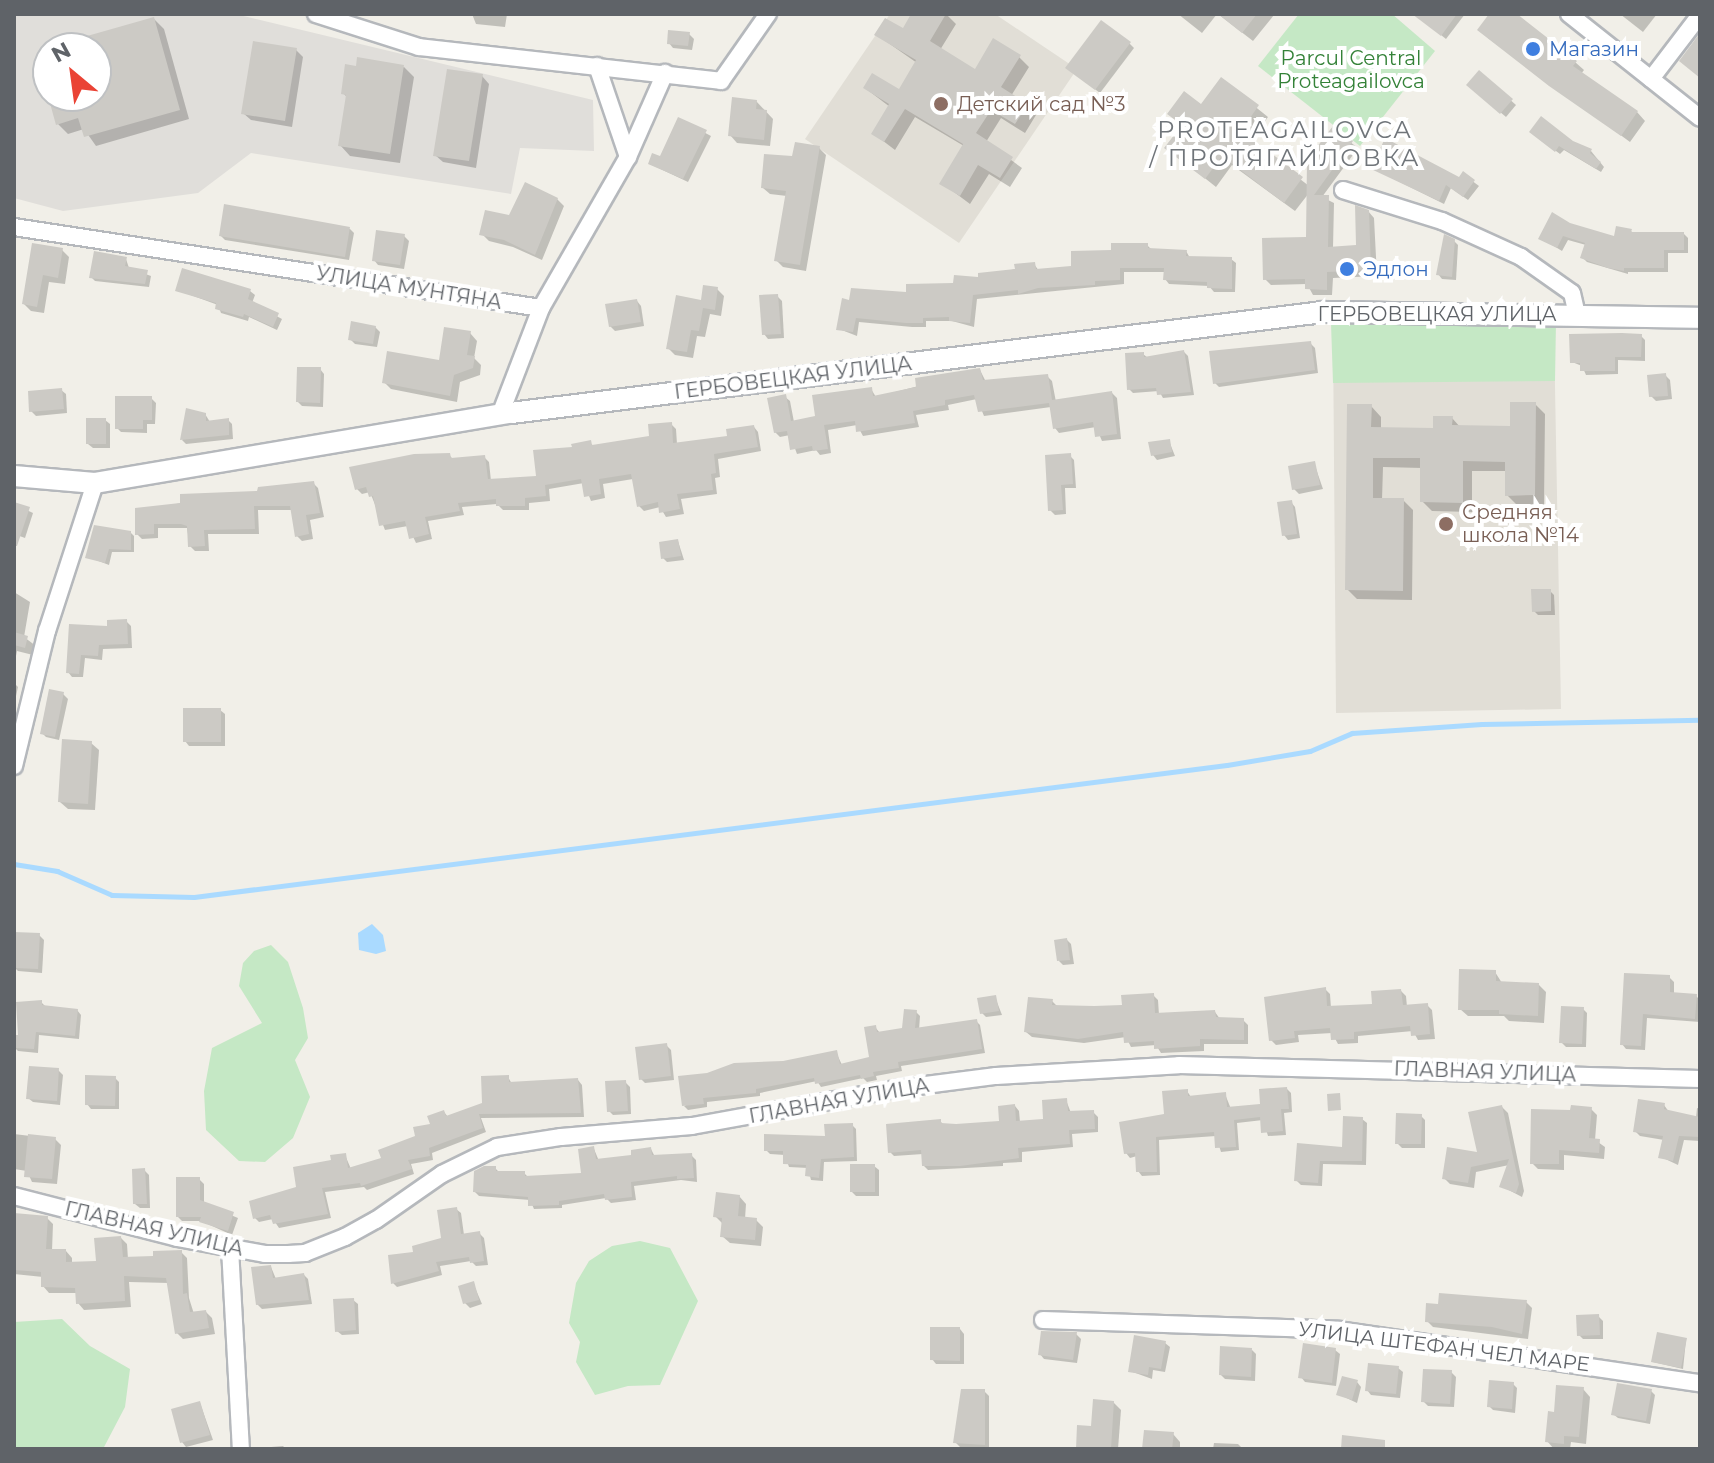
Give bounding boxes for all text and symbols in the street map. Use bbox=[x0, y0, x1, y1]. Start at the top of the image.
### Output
north arrow bbox=[32, 32, 112, 112]
text: N bbox=[47, 36, 75, 68]
place label: Магазин bbox=[1549, 37, 1639, 61]
marker: Магазин bbox=[1524, 40, 1542, 58]
park label: Parcul Central Proteagailovca bbox=[1277, 47, 1425, 94]
place label: Детский сад №3 bbox=[957, 92, 1126, 116]
marker: Детский сад №3 bbox=[932, 95, 950, 113]
district label: PROTEAGAILOVCA / ПРОТЯГАЙЛОВКА bbox=[1149, 116, 1421, 172]
place label: Эдлон bbox=[1363, 257, 1429, 281]
marker: Эдлон bbox=[1338, 260, 1356, 278]
street label: УЛИЦА МУНТЯНА bbox=[314, 261, 504, 315]
street label: ГЕРБОВЕЦКАЯ УЛИЦА bbox=[1317, 302, 1557, 326]
street label: ГЕРБОВЕЦКАЯ УЛИЦА bbox=[673, 352, 913, 404]
place label: Средняя школа №14 bbox=[1462, 500, 1579, 547]
marker: Средняя школа №14 bbox=[1437, 515, 1455, 533]
street label: ГЛАВНАЯ УЛИЦА bbox=[1393, 1057, 1577, 1087]
street label: ГЛАВНАЯ УЛИЦА bbox=[747, 1073, 931, 1129]
street label: ГЛАВНАЯ УЛИЦА bbox=[62, 1197, 246, 1261]
street label: УЛИЦА ШТЕФАН ЧЕЛ МАРЕ bbox=[1297, 1317, 1591, 1377]

